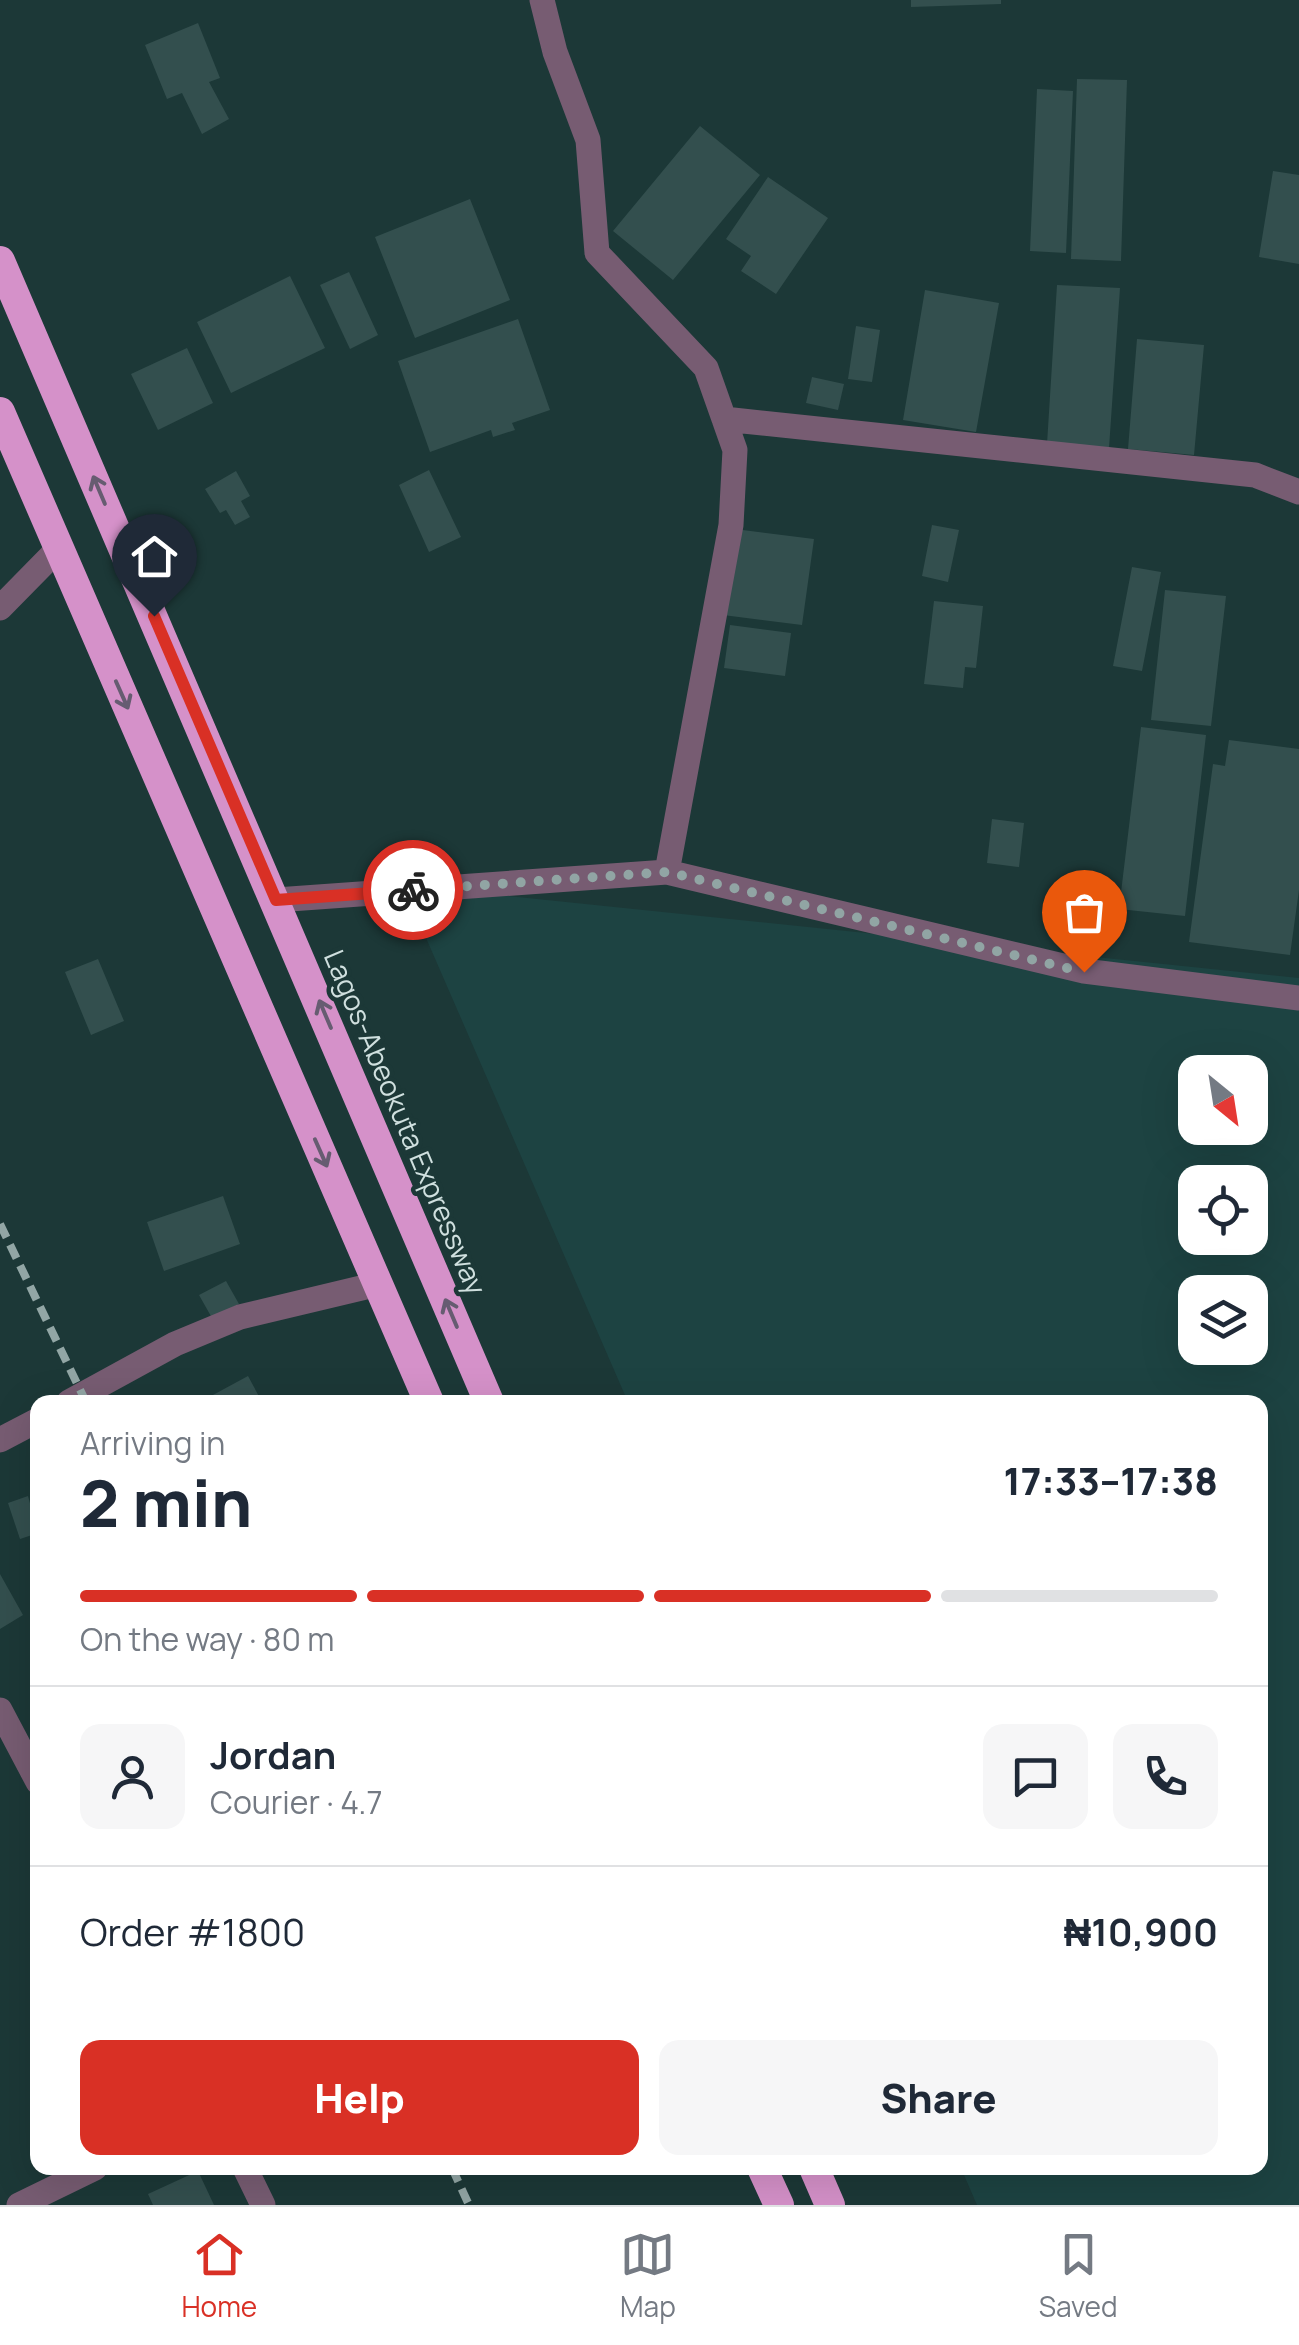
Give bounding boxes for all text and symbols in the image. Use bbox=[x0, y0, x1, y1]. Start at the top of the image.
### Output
one-way arrow bbox=[89, 475, 107, 506]
pin bbox=[112, 514, 197, 617]
icon: home bbox=[127, 529, 182, 584]
one-way arrow bbox=[114, 679, 132, 710]
courier bbox=[363, 840, 463, 940]
icon: bike bbox=[386, 863, 441, 918]
pin bbox=[1042, 870, 1127, 973]
icon: bag bbox=[1057, 885, 1112, 940]
street label: Lagos-Abeokuta Expressway bbox=[316, 944, 496, 1301]
one-way arrow bbox=[314, 999, 332, 1029]
north arrow bbox=[1178, 1055, 1268, 1145]
map controls bbox=[1178, 1055, 1268, 1365]
one-way arrow bbox=[313, 1137, 331, 1168]
button: locate bbox=[1178, 1165, 1268, 1255]
button: layers bbox=[1178, 1275, 1268, 1365]
one-way arrow bbox=[441, 1298, 459, 1329]
text: Arriving in bbox=[80, 1421, 225, 1465]
text: 17:33–17:38 bbox=[1003, 1454, 1218, 1506]
text: 2 min bbox=[80, 1458, 252, 1547]
text: On the way · 80 m bbox=[80, 1617, 334, 1661]
button: person bbox=[80, 1724, 185, 1829]
button: chat bbox=[983, 1724, 1088, 1829]
button: phone bbox=[1113, 1724, 1218, 1829]
text: Jordan bbox=[210, 1728, 336, 1780]
text: Courier · 4.7 bbox=[210, 1780, 383, 1824]
text: Order #1800 bbox=[80, 1905, 305, 1957]
text: ₦10,900 bbox=[1064, 1905, 1218, 1957]
button: Help bbox=[80, 2040, 639, 2155]
button: Share bbox=[659, 2040, 1218, 2155]
tab: Home bbox=[181, 2227, 257, 2325]
tab: Map bbox=[620, 2227, 676, 2325]
tab: Saved bbox=[1039, 2227, 1118, 2325]

